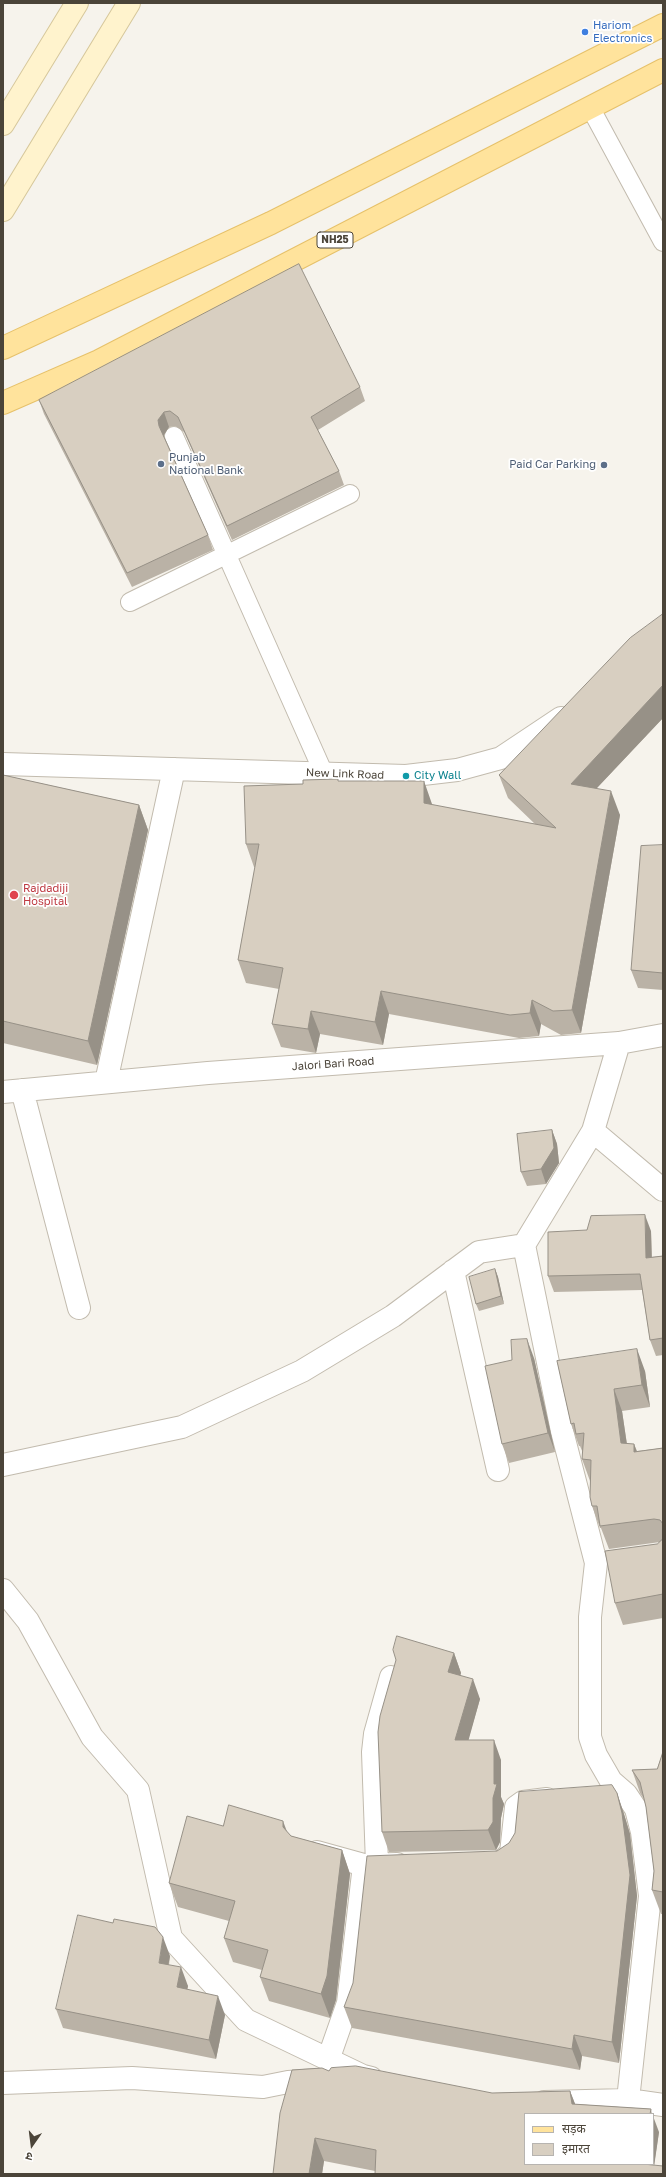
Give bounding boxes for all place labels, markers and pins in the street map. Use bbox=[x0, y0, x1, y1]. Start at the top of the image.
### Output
place label: Hariom Electronics bbox=[593, 19, 652, 45]
marker: Hariom Electronics bbox=[580, 27, 590, 37]
place label: Punjab National Bank bbox=[169, 451, 243, 477]
place label: Paid Car Parking bbox=[509, 458, 596, 472]
marker: Punjab National Bank bbox=[156, 459, 166, 469]
marker: Paid Car Parking bbox=[599, 460, 609, 470]
place label: City Wall bbox=[414, 769, 461, 783]
marker: City Wall bbox=[401, 771, 411, 781]
place label: Rajdadiji Hospital bbox=[23, 882, 68, 908]
marker: Rajdadiji Hospital bbox=[8, 889, 20, 901]

